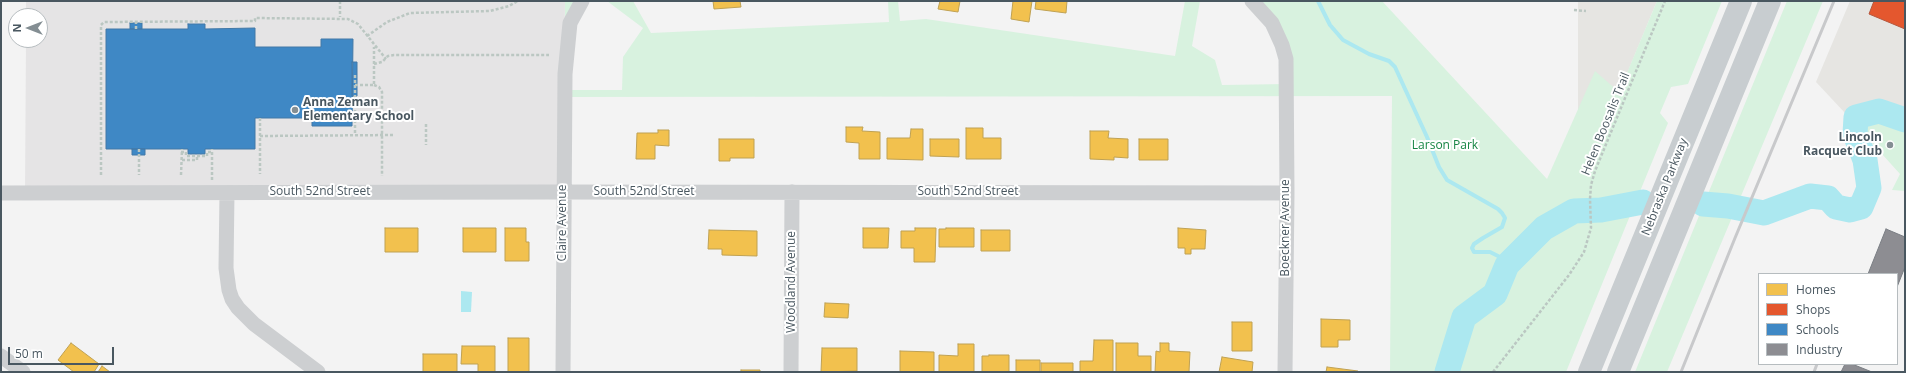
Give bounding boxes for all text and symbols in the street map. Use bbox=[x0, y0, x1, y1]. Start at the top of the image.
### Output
north arrow bbox=[8, 8, 48, 48]
text: N bbox=[9, 24, 24, 32]
street label: Helen Boosalis Trail bbox=[1579, 71, 1633, 177]
place label: Anna Zeman Elementary School bbox=[303, 96, 414, 124]
marker: Anna Zeman Elementary School bbox=[290, 105, 300, 115]
place label: Lincoln Racquet Club bbox=[1803, 131, 1882, 159]
street label: Nebraska Parkway bbox=[1639, 136, 1691, 238]
park label: Larson Park bbox=[1412, 139, 1478, 153]
marker: Lincoln Racquet Club bbox=[1885, 140, 1895, 150]
street label: Boeckner Avenue bbox=[1279, 179, 1293, 277]
street label: South 52nd Street bbox=[270, 185, 370, 199]
street label: Claire Avenue bbox=[556, 185, 570, 261]
street label: South 52nd Street bbox=[594, 185, 694, 199]
street label: South 52nd Street bbox=[918, 185, 1018, 199]
street label: Woodland Avenue bbox=[785, 231, 799, 333]
legend bbox=[1758, 273, 1898, 365]
text: Homes bbox=[1796, 281, 1836, 298]
text: Shops bbox=[1796, 301, 1830, 318]
text: Schools bbox=[1796, 321, 1839, 338]
scale bar bbox=[10, 339, 116, 365]
text: Industry bbox=[1796, 341, 1842, 358]
text: 50 m bbox=[15, 345, 43, 362]

